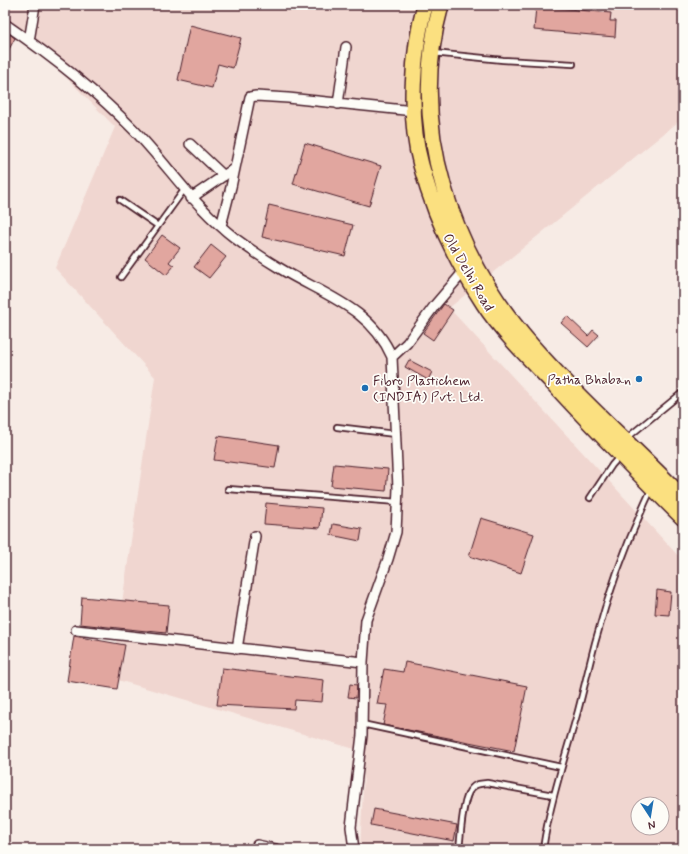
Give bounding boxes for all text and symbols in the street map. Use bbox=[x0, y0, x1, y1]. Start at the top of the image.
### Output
street label: Old Delhi Road bbox=[439, 230, 498, 315]
place label: Patha Bhaban bbox=[547, 371, 631, 389]
place label: Fibro Plastichem (INDIA) Pvt. Ltd. bbox=[373, 372, 483, 406]
marker: Patha Bhaban bbox=[634, 374, 644, 384]
marker: Fibro Plastichem (INDIA) Pvt. Ltd. bbox=[360, 383, 370, 393]
north arrow bbox=[630, 796, 670, 836]
text: N bbox=[647, 817, 657, 832]

